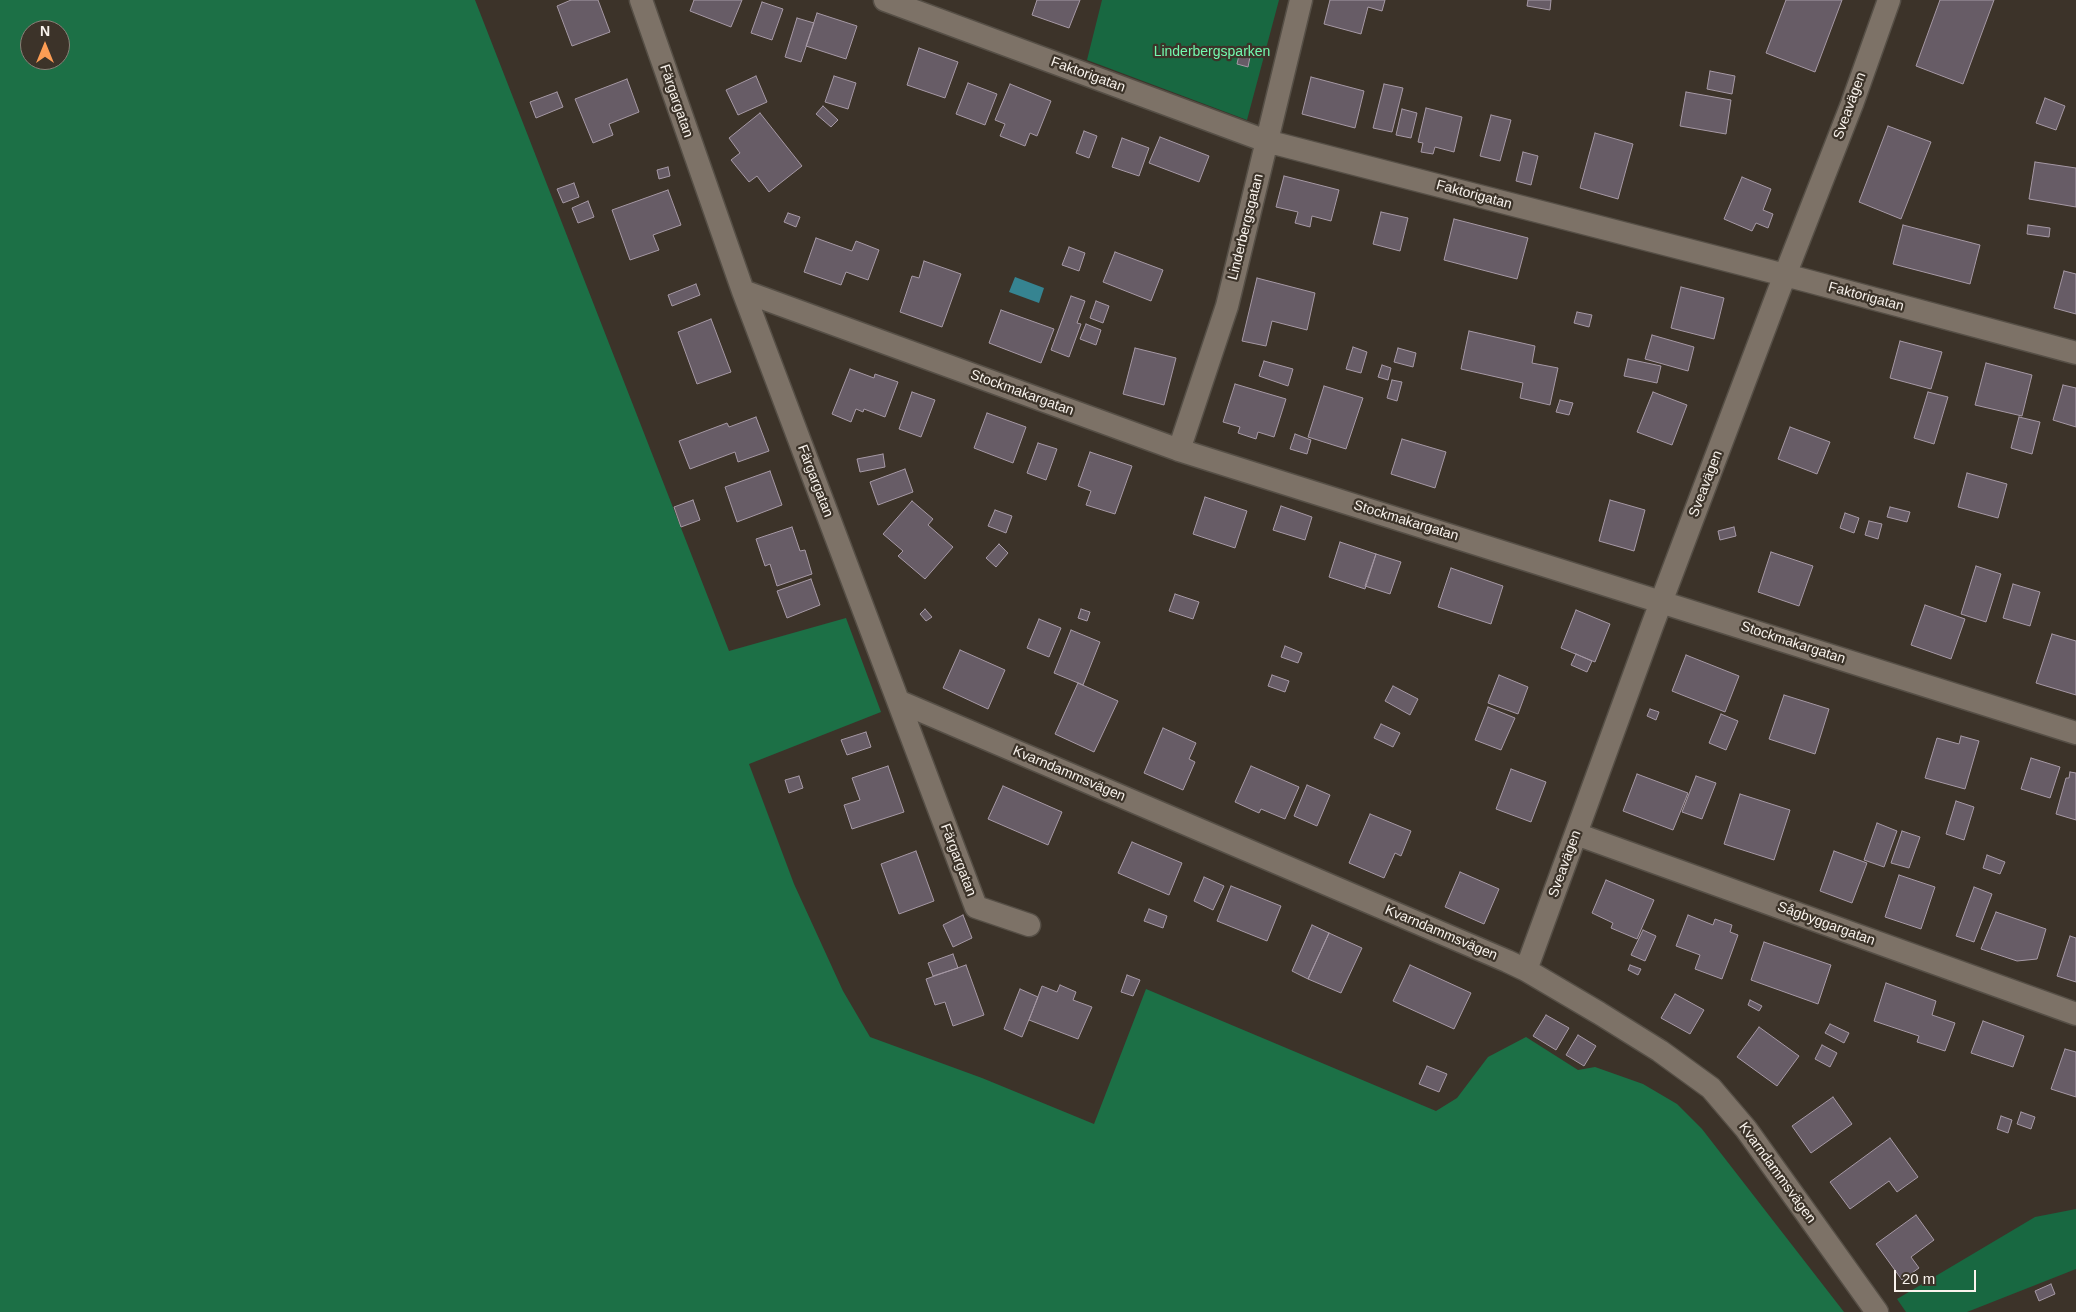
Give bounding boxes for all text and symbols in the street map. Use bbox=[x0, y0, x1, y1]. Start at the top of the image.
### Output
north arrow bbox=[20, 20, 70, 70]
text: N bbox=[40, 23, 50, 39]
park label: Linderbergsparken bbox=[1154, 44, 1270, 60]
street label: Faktorigatan bbox=[1049, 54, 1127, 96]
street label: Färgargatan bbox=[656, 62, 696, 140]
street label: Sveavägen bbox=[1830, 70, 1870, 142]
street label: Linderbergsgatan bbox=[1225, 172, 1267, 282]
street label: Faktorigatan bbox=[1434, 177, 1514, 213]
street label: Faktorigatan bbox=[1826, 279, 1906, 315]
street label: Stockmakargatan bbox=[968, 366, 1076, 420]
street label: Färgargatan bbox=[793, 442, 837, 520]
street label: Sveavägen bbox=[1686, 448, 1726, 520]
street label: Stockmakargatan bbox=[1351, 497, 1461, 545]
street label: Stockmakargatan bbox=[1739, 618, 1847, 668]
street label: Kvarndammsvägen bbox=[1010, 743, 1128, 805]
street label: Färgargatan bbox=[936, 821, 980, 899]
street label: Sveavägen bbox=[1545, 828, 1585, 900]
street label: Sågbyggargatan bbox=[1775, 899, 1877, 949]
street label: Kvarndammsvägen bbox=[1382, 902, 1500, 964]
street label: Kvarndammsvägen bbox=[1735, 1119, 1819, 1227]
scale bar bbox=[1896, 1260, 1978, 1292]
text: 20 m bbox=[1902, 1270, 1935, 1287]

